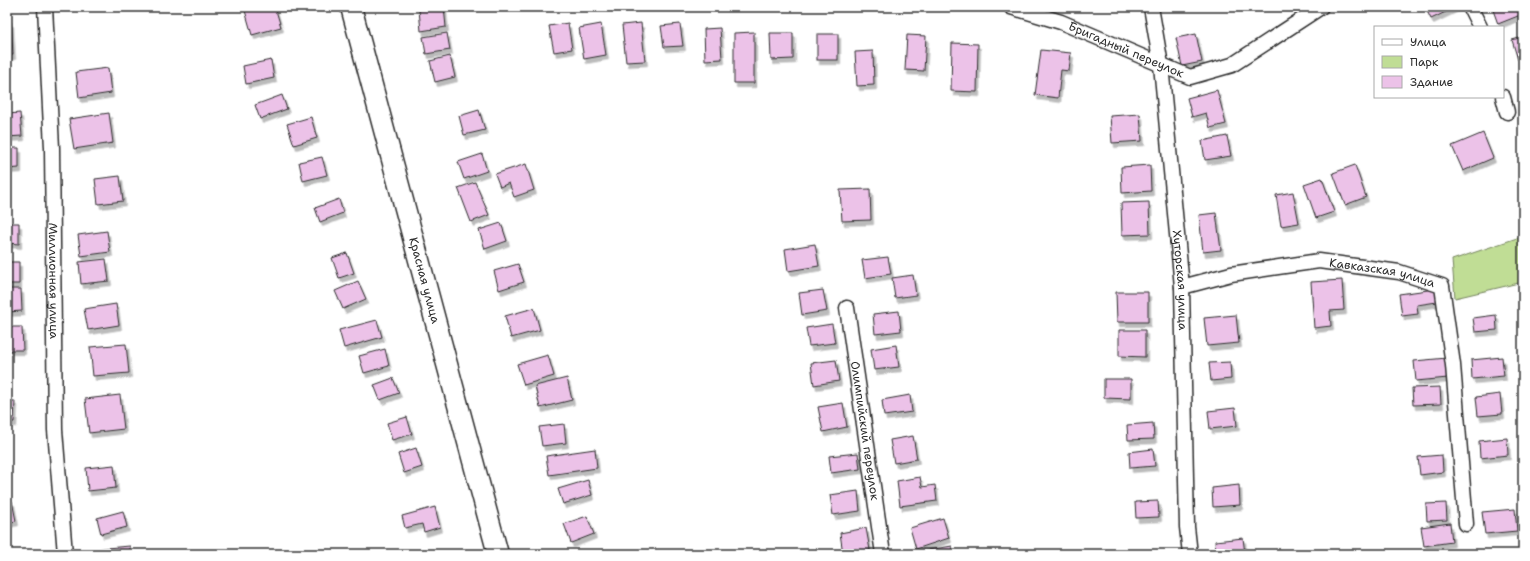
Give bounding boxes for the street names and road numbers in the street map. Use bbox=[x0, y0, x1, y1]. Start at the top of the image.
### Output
street label: Бригадный переулок bbox=[1066, 18, 1187, 82]
street label: Миллионная улица bbox=[45, 223, 62, 340]
street label: Хуторская улица bbox=[1169, 229, 1191, 331]
street label: Красная улица bbox=[405, 235, 444, 326]
street label: Кавказская улица bbox=[1328, 255, 1438, 291]
street label: Олимпийский переулок bbox=[847, 360, 883, 502]

